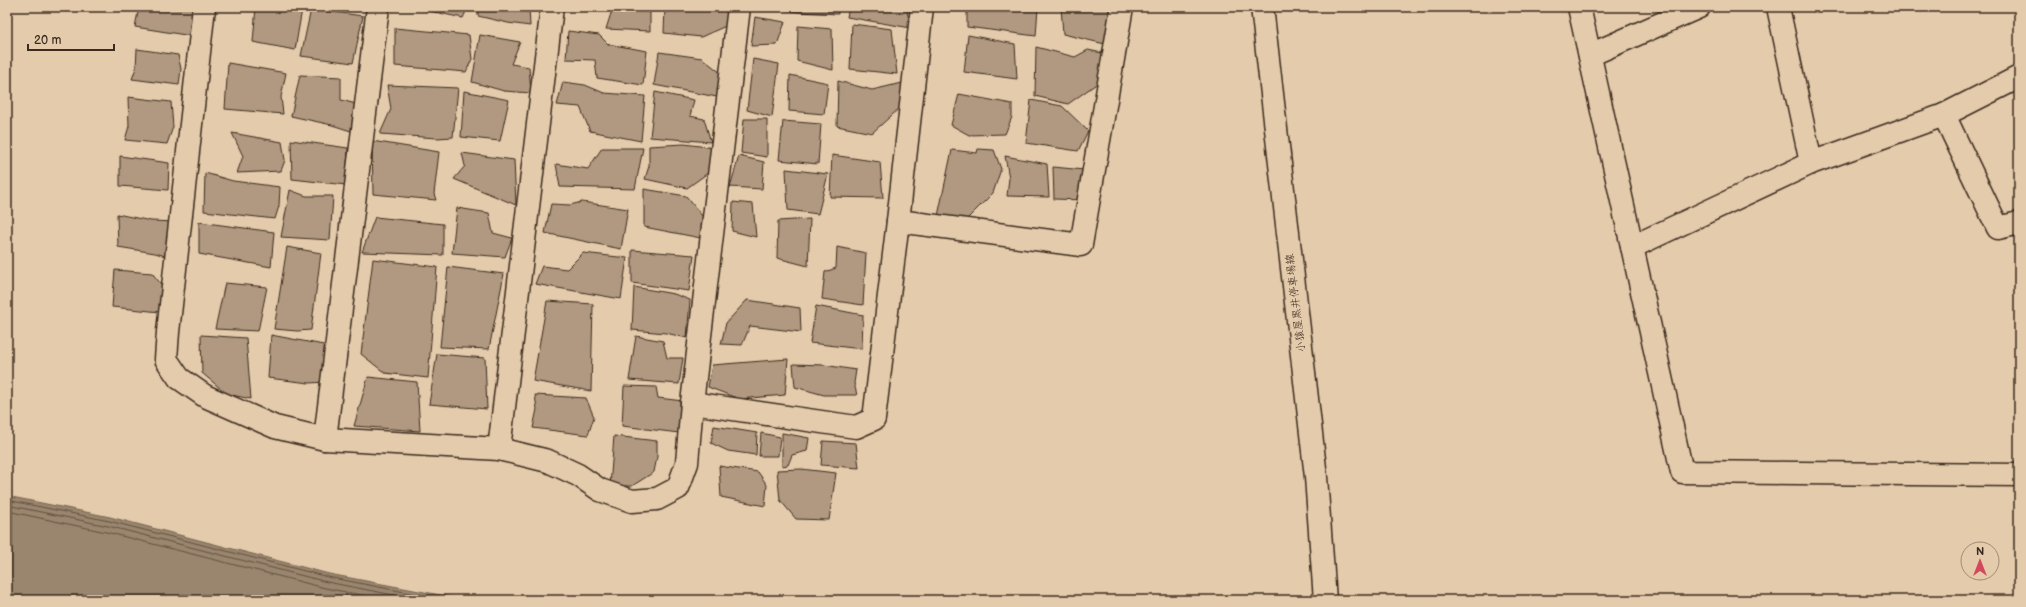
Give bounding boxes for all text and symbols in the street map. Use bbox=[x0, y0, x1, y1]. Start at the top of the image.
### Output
scale bar bbox=[28, 26, 114, 52]
text: 20 m bbox=[34, 33, 61, 48]
street label: 小猿屋黒井停車場線 bbox=[1283, 253, 1308, 353]
north arrow bbox=[1960, 541, 2000, 581]
text: N bbox=[1976, 545, 1984, 558]

